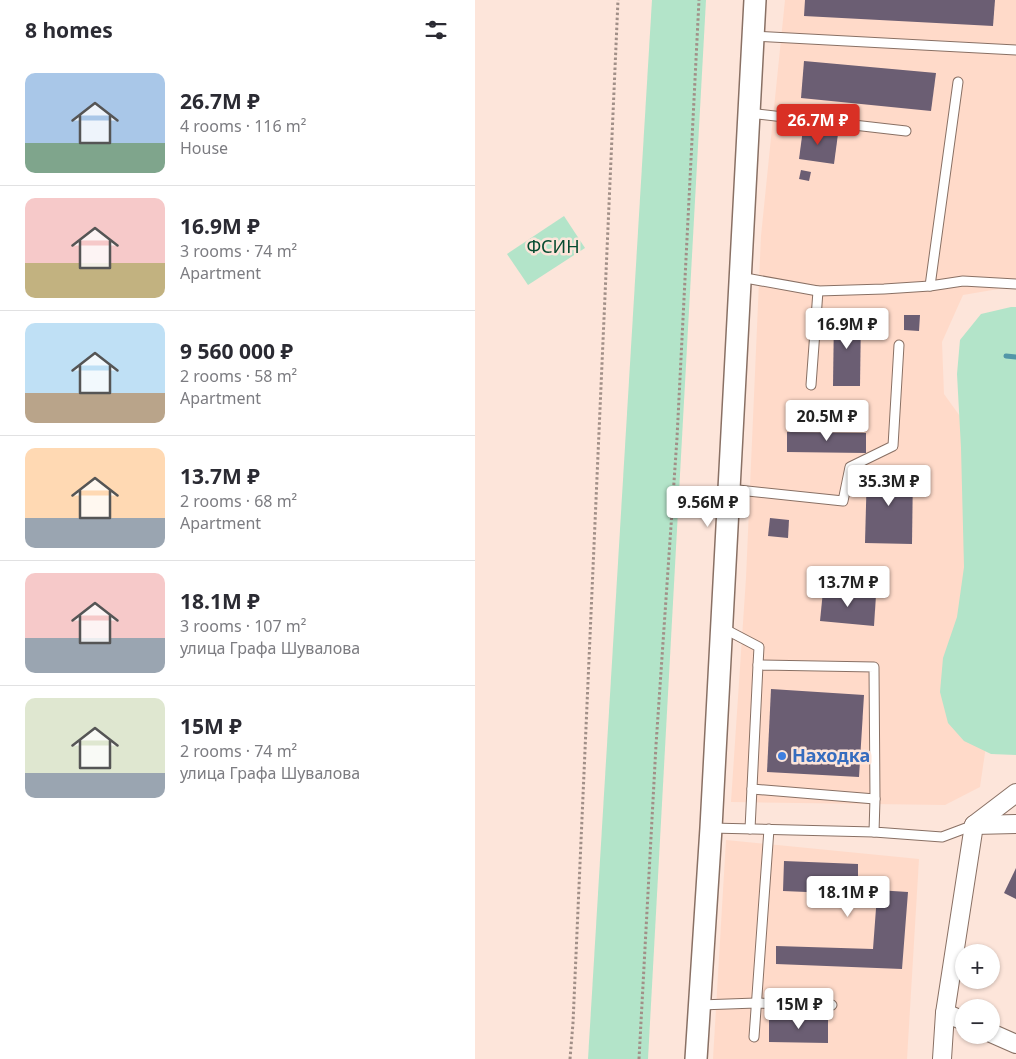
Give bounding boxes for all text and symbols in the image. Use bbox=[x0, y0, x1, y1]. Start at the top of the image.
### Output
text: 8 homes bbox=[25, 16, 113, 44]
icon: filters bbox=[422, 16, 450, 44]
text: 26.7M ₽ bbox=[180, 87, 260, 115]
icon: home bbox=[65, 93, 125, 153]
pin: 26.7M ₽ bbox=[772, 104, 864, 146]
text: 26.7M ₽ bbox=[788, 109, 848, 131]
text: 4 rooms · 116 m² bbox=[180, 115, 306, 137]
text: House bbox=[180, 137, 228, 159]
text: 16.9M ₽ bbox=[180, 212, 260, 240]
icon: home bbox=[65, 218, 125, 278]
park label: ФСИН bbox=[526, 234, 580, 258]
text: 3 rooms · 74 m² bbox=[180, 240, 297, 262]
text: Apartment bbox=[180, 262, 261, 284]
pin: 16.9M ₽ bbox=[801, 308, 893, 350]
text: 16.9M ₽ bbox=[817, 313, 877, 335]
text: 9 560 000 ₽ bbox=[180, 337, 293, 365]
icon: home bbox=[65, 343, 125, 403]
text: 2 rooms · 58 m² bbox=[180, 365, 297, 387]
text: Apartment bbox=[180, 387, 261, 409]
pin: 20.5M ₽ bbox=[781, 400, 873, 442]
text: 20.5M ₽ bbox=[797, 405, 857, 427]
text: 13.7M ₽ bbox=[180, 462, 260, 490]
pin: 35.3M ₽ bbox=[843, 464, 935, 507]
icon: home bbox=[65, 468, 125, 528]
text: 35.3M ₽ bbox=[859, 470, 919, 492]
pin: 9.56M ₽ bbox=[662, 486, 754, 528]
text: 2 rooms · 68 m² bbox=[180, 490, 297, 512]
text: 9.56M ₽ bbox=[678, 491, 738, 513]
text: Apartment bbox=[180, 512, 261, 534]
pin: 13.7M ₽ bbox=[802, 566, 894, 608]
text: 13.7M ₽ bbox=[818, 571, 878, 593]
text: 18.1M ₽ bbox=[180, 587, 260, 615]
icon: home bbox=[65, 593, 125, 653]
text: 3 rooms · 107 m² bbox=[180, 615, 306, 637]
text: улица Графа Шувалова bbox=[180, 637, 360, 659]
text: 15M ₽ bbox=[180, 712, 242, 740]
icon: home bbox=[65, 718, 125, 778]
text: 2 rooms · 74 m² bbox=[180, 740, 297, 762]
place label: Находка bbox=[792, 743, 870, 767]
marker: Находка bbox=[776, 750, 788, 762]
text: улица Графа Шувалова bbox=[180, 762, 360, 784]
pin: 18.1M ₽ bbox=[802, 876, 894, 918]
text: 18.1M ₽ bbox=[818, 881, 878, 903]
map controls bbox=[955, 944, 1000, 1044]
button: + bbox=[955, 944, 1000, 989]
pin: 15M ₽ bbox=[764, 988, 834, 1030]
text: 15M ₽ bbox=[775, 993, 823, 1015]
button: − bbox=[955, 999, 1000, 1044]

